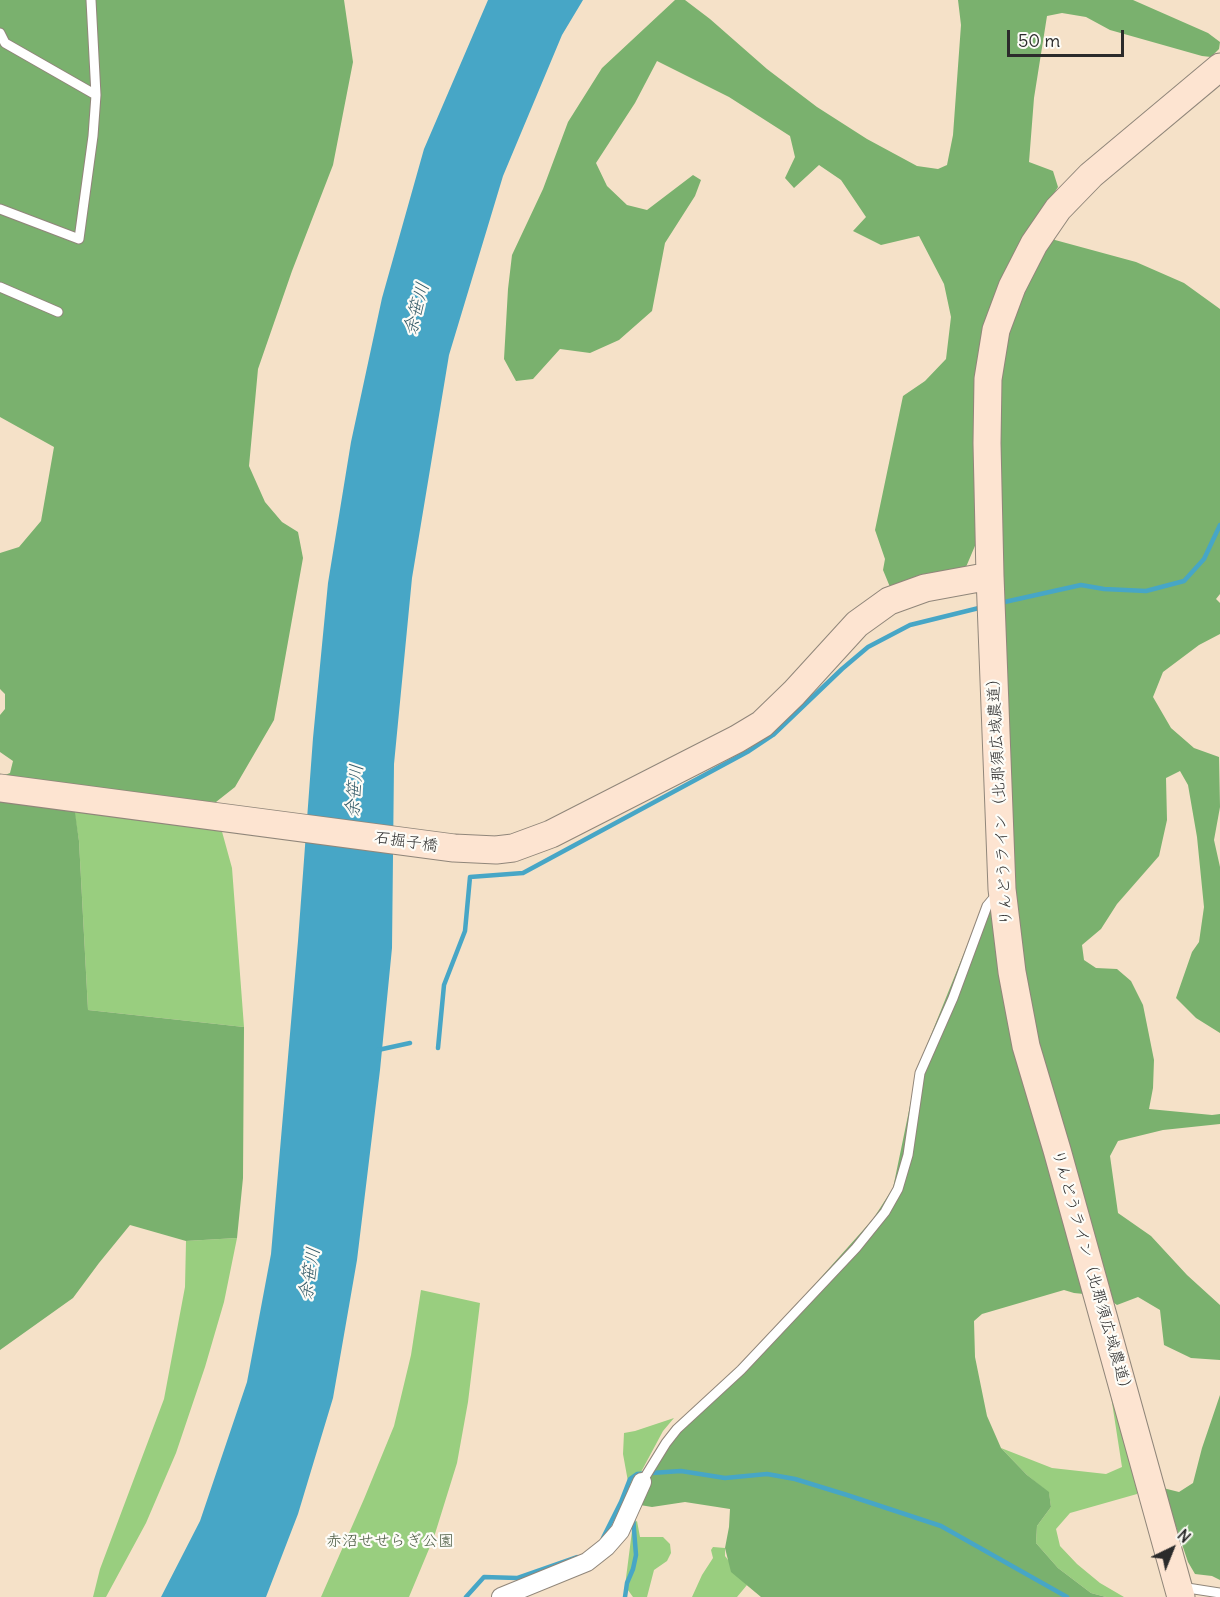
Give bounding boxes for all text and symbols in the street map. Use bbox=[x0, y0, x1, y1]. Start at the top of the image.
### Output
scale bar bbox=[1010, 18, 1127, 56]
text: 50 m bbox=[1018, 29, 1060, 52]
water label: 余笹川 bbox=[400, 280, 434, 338]
street label: りんどうライン（北那須広域農道） bbox=[984, 670, 1016, 926]
water label: 余笹川 bbox=[342, 763, 368, 819]
street label: 石掘子橋 bbox=[373, 828, 439, 856]
street label: りんどうライン（北那須広域農道） bbox=[1047, 1147, 1137, 1399]
water label: 余笹川 bbox=[295, 1246, 325, 1302]
north arrow bbox=[1142, 1519, 1202, 1579]
text: N bbox=[1173, 1525, 1195, 1547]
park label: 赤沼せせらぎ公園 bbox=[326, 1531, 454, 1551]

